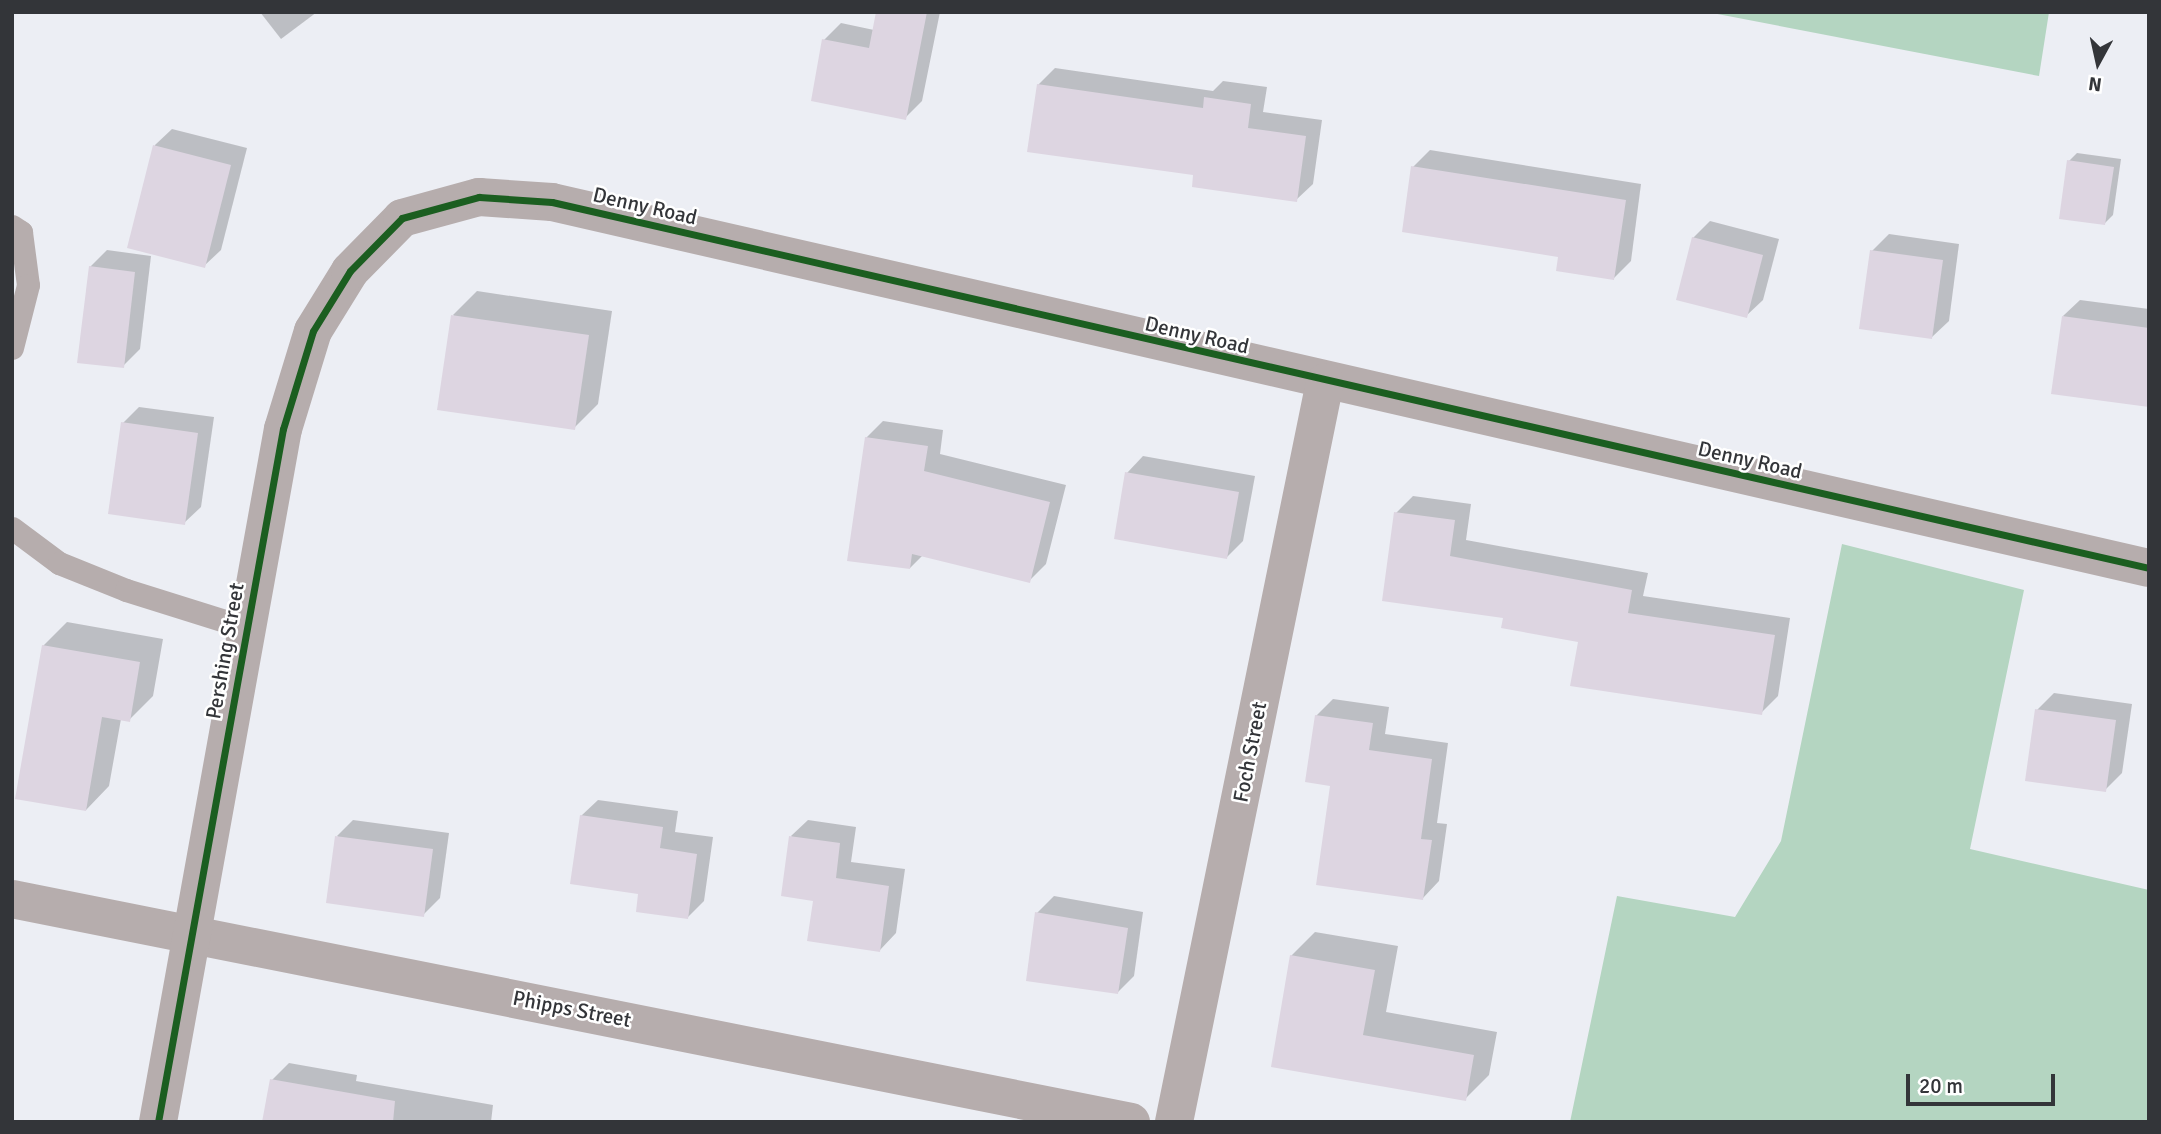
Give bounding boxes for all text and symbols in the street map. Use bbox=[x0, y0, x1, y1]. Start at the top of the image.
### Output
north arrow bbox=[2063, 28, 2133, 98]
text: N bbox=[2087, 71, 2103, 97]
street label: Denny Road bbox=[590, 182, 700, 230]
street label: Denny Road bbox=[1142, 311, 1252, 359]
street label: Denny Road bbox=[1695, 436, 1805, 484]
street label: Pershing Street bbox=[201, 581, 249, 721]
street label: Foch Street bbox=[1228, 700, 1272, 804]
street label: Phipps Street bbox=[511, 985, 633, 1033]
scale bar bbox=[1909, 1060, 2058, 1104]
text: 20 m bbox=[1919, 1073, 1963, 1099]

